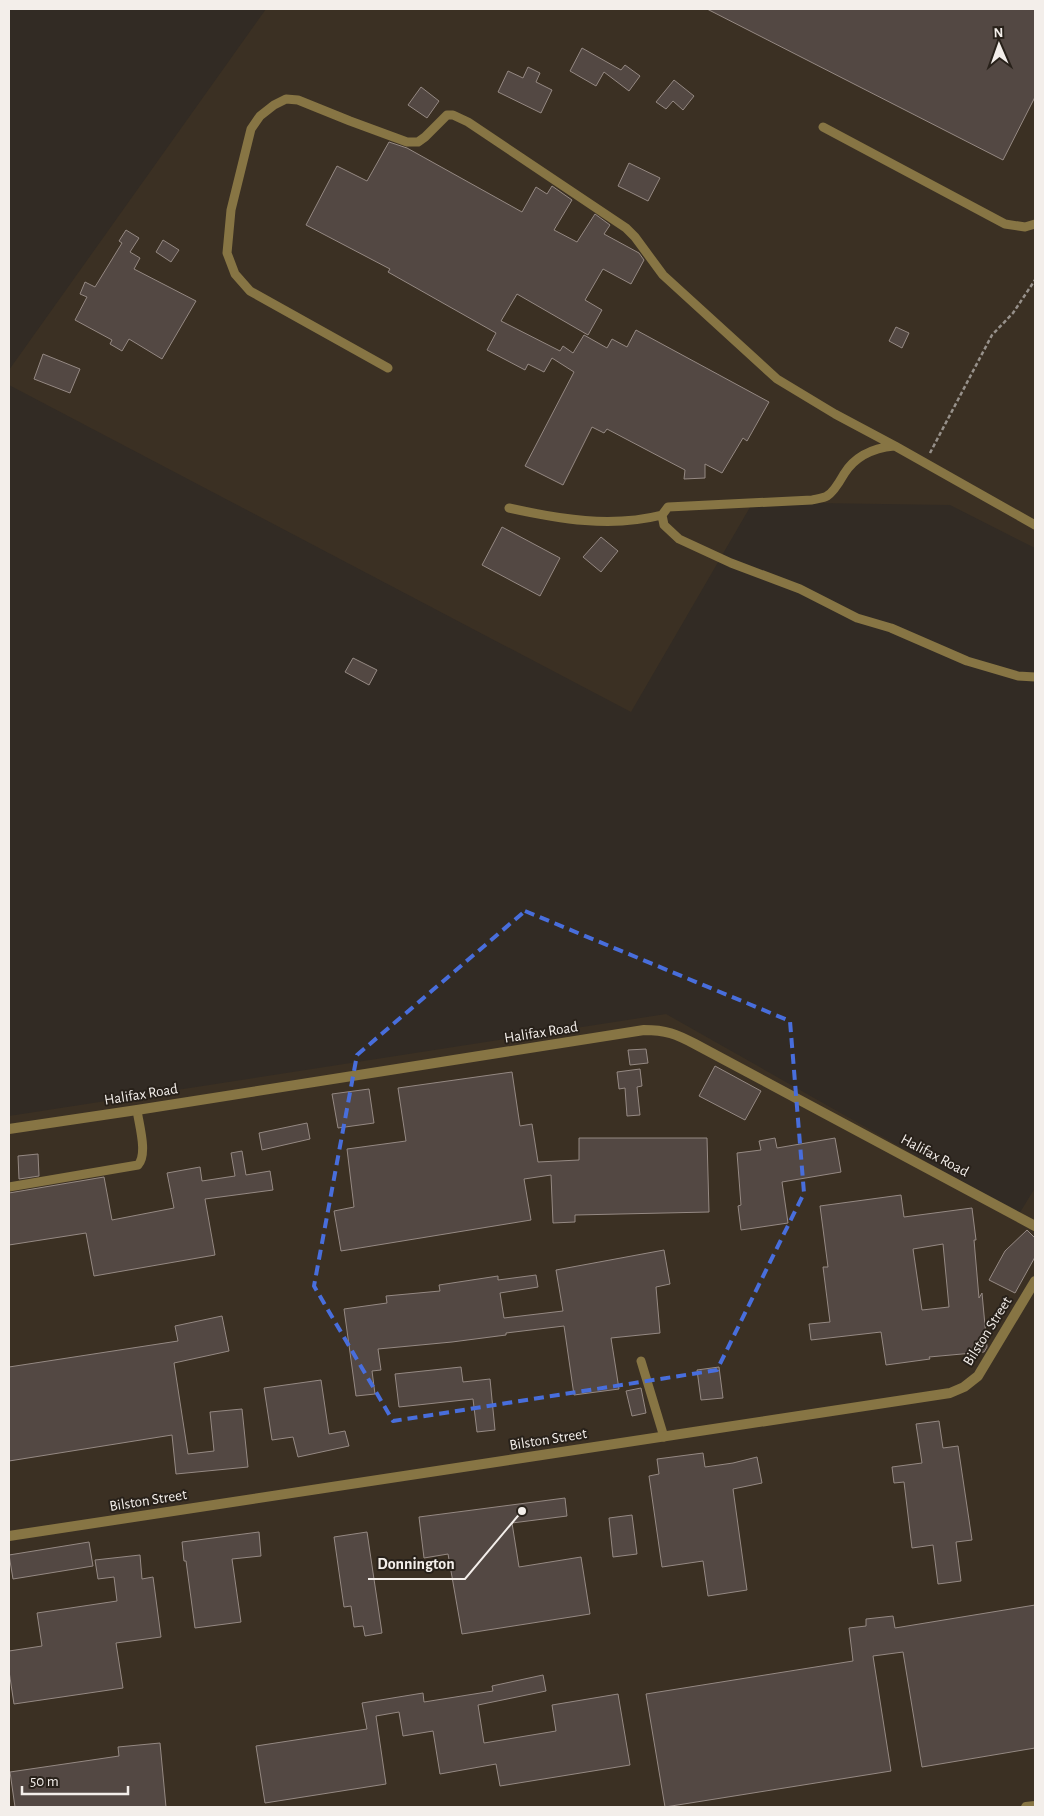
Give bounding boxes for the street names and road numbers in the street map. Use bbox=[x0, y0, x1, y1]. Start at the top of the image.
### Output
street label: Halifax Road bbox=[503, 1019, 579, 1046]
street label: Halifax Road bbox=[103, 1081, 179, 1108]
street label: Halifax Road bbox=[898, 1131, 971, 1180]
street label: Bilston Street bbox=[960, 1294, 1015, 1368]
street label: Bilston Street bbox=[508, 1426, 588, 1453]
street label: Bilston Street bbox=[108, 1487, 188, 1514]

